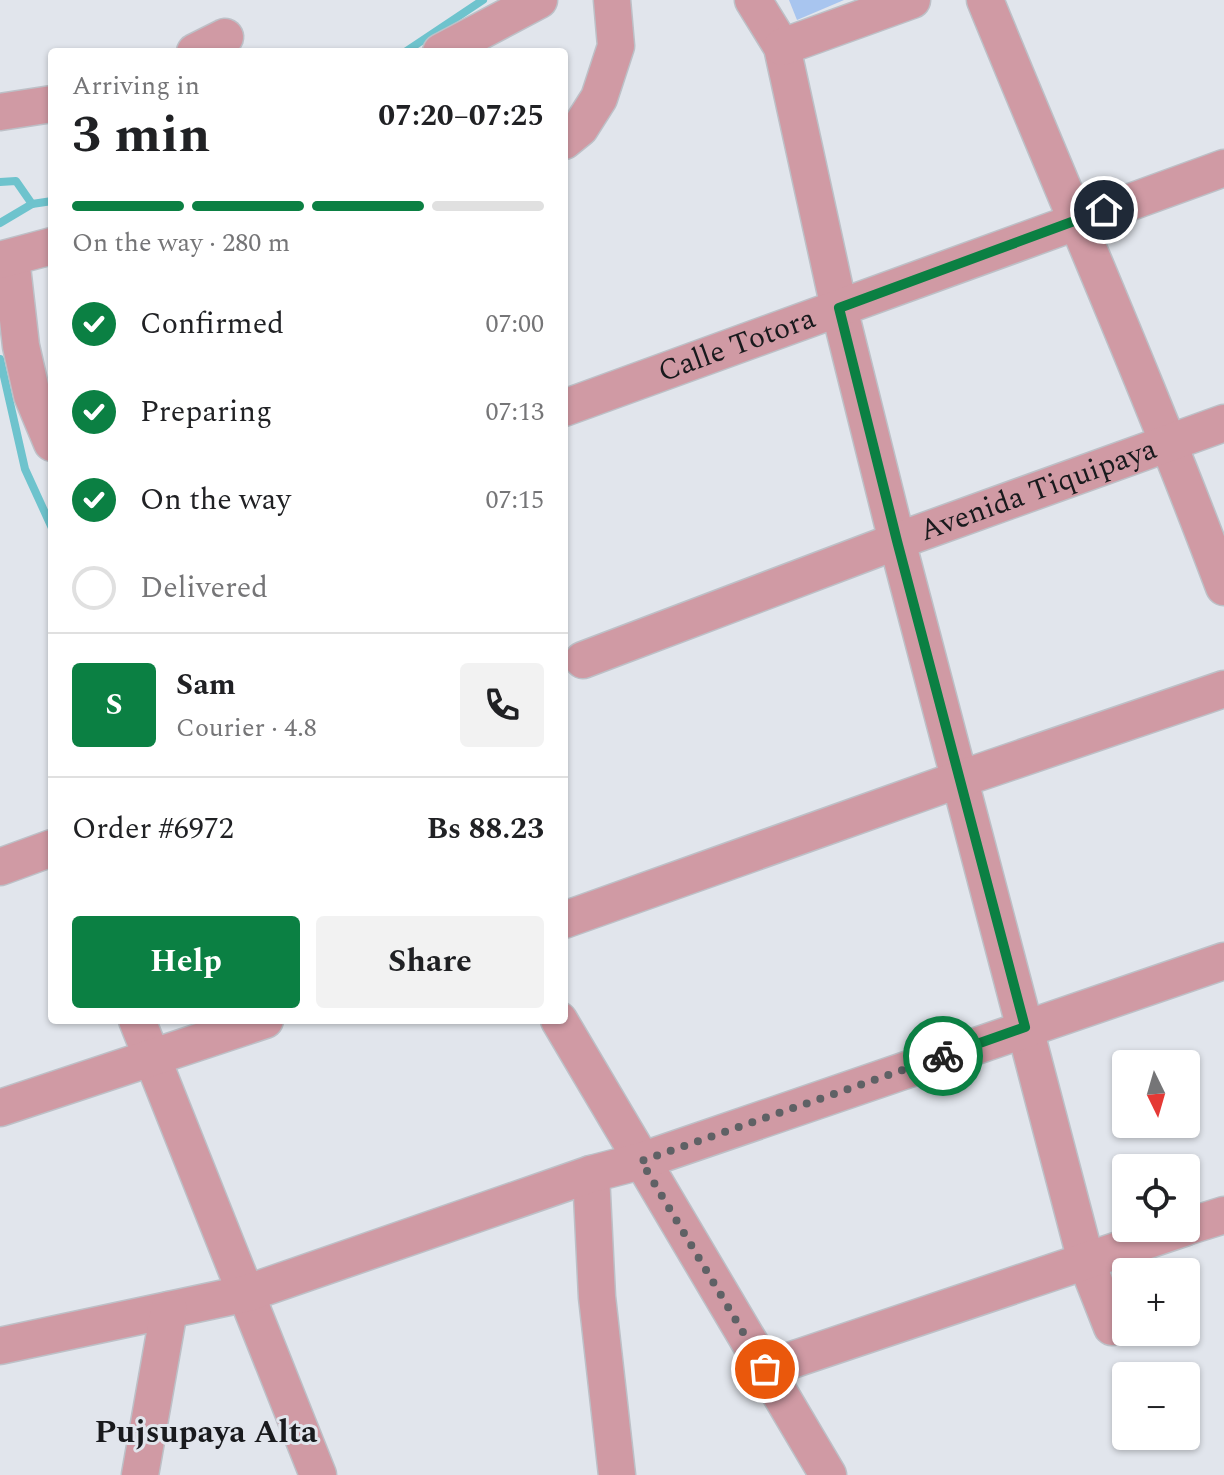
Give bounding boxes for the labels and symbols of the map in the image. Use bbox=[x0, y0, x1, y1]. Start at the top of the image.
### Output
pin bbox=[1070, 176, 1138, 244]
street label: Calle Totora bbox=[652, 295, 822, 395]
street label: Avenida Tiquipaya bbox=[913, 426, 1164, 554]
courier bbox=[903, 1016, 983, 1096]
north arrow bbox=[1112, 1050, 1200, 1138]
pin bbox=[731, 1335, 799, 1403]
district label: Pujsupaya Alta bbox=[94, 1408, 318, 1457]

